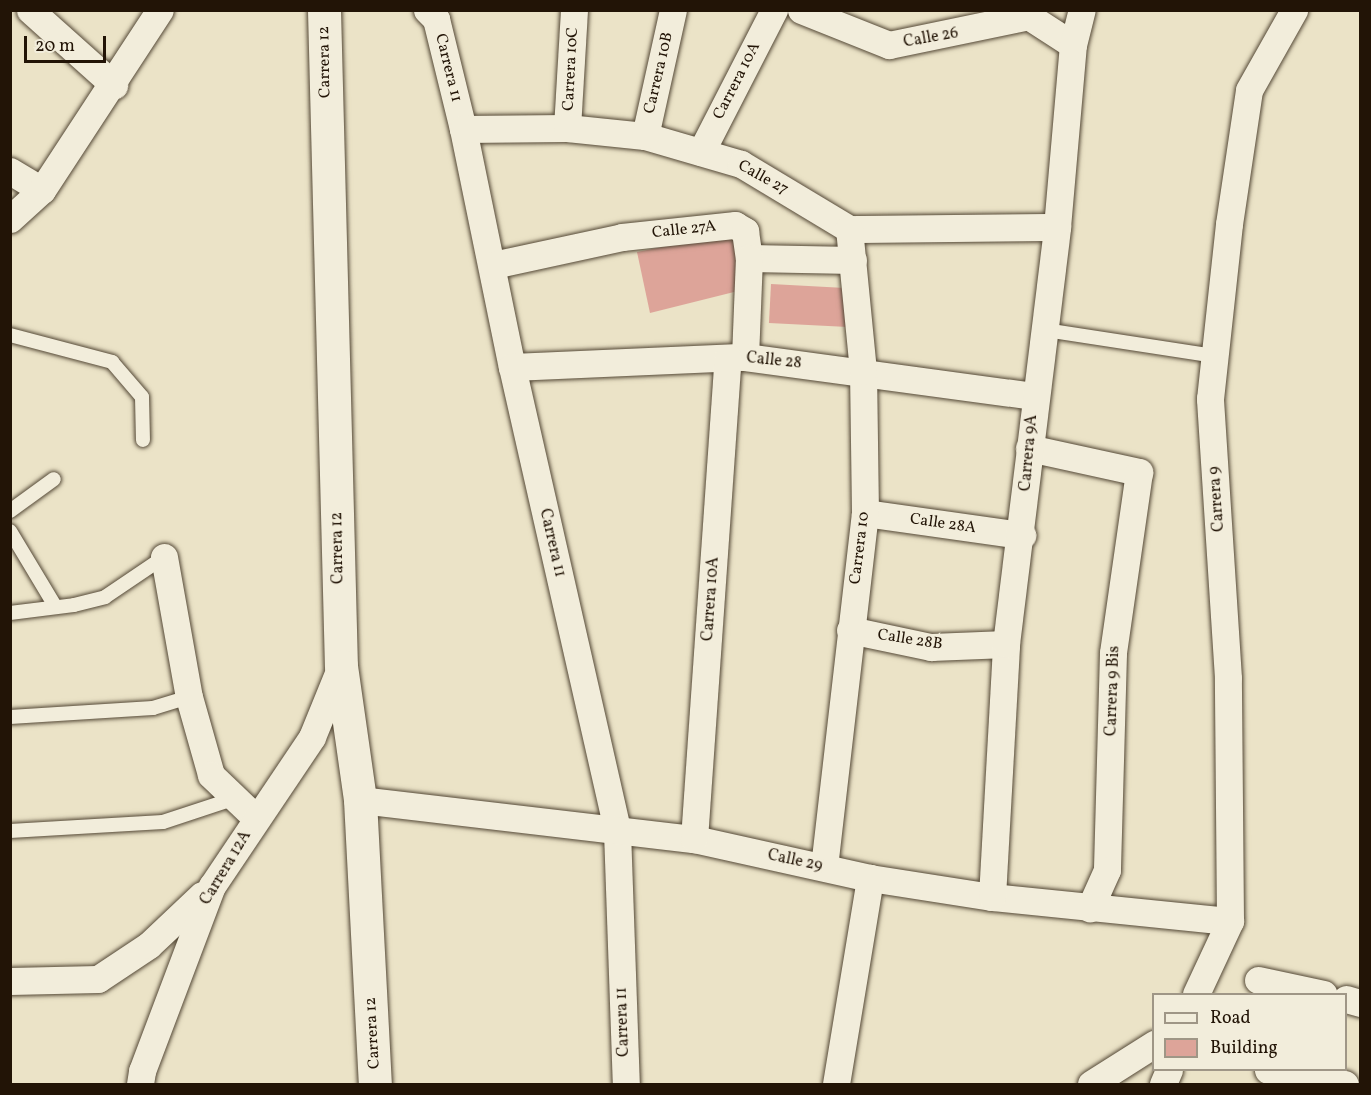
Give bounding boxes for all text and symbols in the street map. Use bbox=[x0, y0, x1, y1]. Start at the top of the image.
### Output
scale bar bbox=[27, 24, 110, 62]
street label: Calle 26 bbox=[902, 24, 960, 52]
street label: Carrera 12 bbox=[315, 26, 335, 98]
street label: Carrera 10C bbox=[559, 27, 583, 111]
street label: Carrera 10B bbox=[640, 30, 678, 116]
street label: Carrera 11 bbox=[430, 32, 466, 104]
text: 20 m bbox=[35, 34, 75, 59]
street label: Carrera 10A bbox=[709, 39, 765, 123]
street label: Calle 27 bbox=[734, 156, 792, 200]
street label: Calle 27A bbox=[651, 217, 717, 243]
street label: Calle 28 bbox=[745, 349, 803, 373]
street label: Carrera 9A bbox=[1016, 414, 1042, 492]
street label: Carrera 9 bbox=[1205, 466, 1229, 532]
street label: Carrera 11 bbox=[535, 507, 569, 579]
street label: Calle 28A bbox=[909, 510, 977, 538]
street label: Carrera 10 bbox=[846, 511, 874, 585]
street label: Carrera 12 bbox=[328, 512, 348, 584]
street label: Carrera 10A bbox=[698, 556, 724, 642]
street label: Calle 28B bbox=[876, 625, 944, 655]
street label: Carrera 9 Bis bbox=[1102, 645, 1124, 737]
street label: Carrera 12A bbox=[196, 827, 256, 909]
street label: Calle 29 bbox=[766, 846, 824, 876]
street label: Carrera 11 bbox=[612, 987, 634, 1057]
legend bbox=[1152, 993, 1347, 1071]
street label: Carrera 12 bbox=[362, 997, 384, 1069]
text: Road bbox=[1210, 1006, 1251, 1031]
text: Building bbox=[1210, 1036, 1278, 1061]

